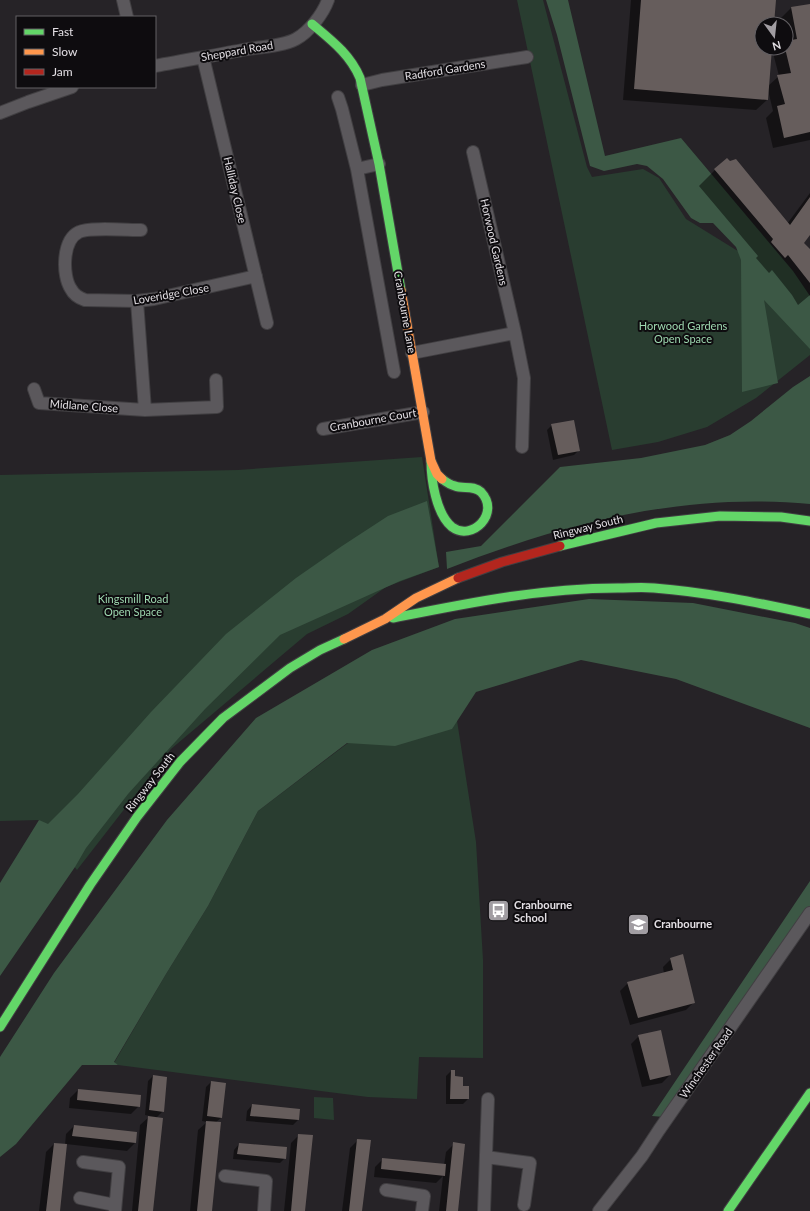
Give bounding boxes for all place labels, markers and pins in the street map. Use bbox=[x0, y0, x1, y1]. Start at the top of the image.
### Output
bus stop icon: Cranbourne School bbox=[486, 898, 512, 924]
place label: Cranbourne School bbox=[514, 898, 572, 924]
school or university icon: Cranbourne bbox=[626, 911, 652, 937]
place label: Cranbourne bbox=[654, 917, 712, 930]

